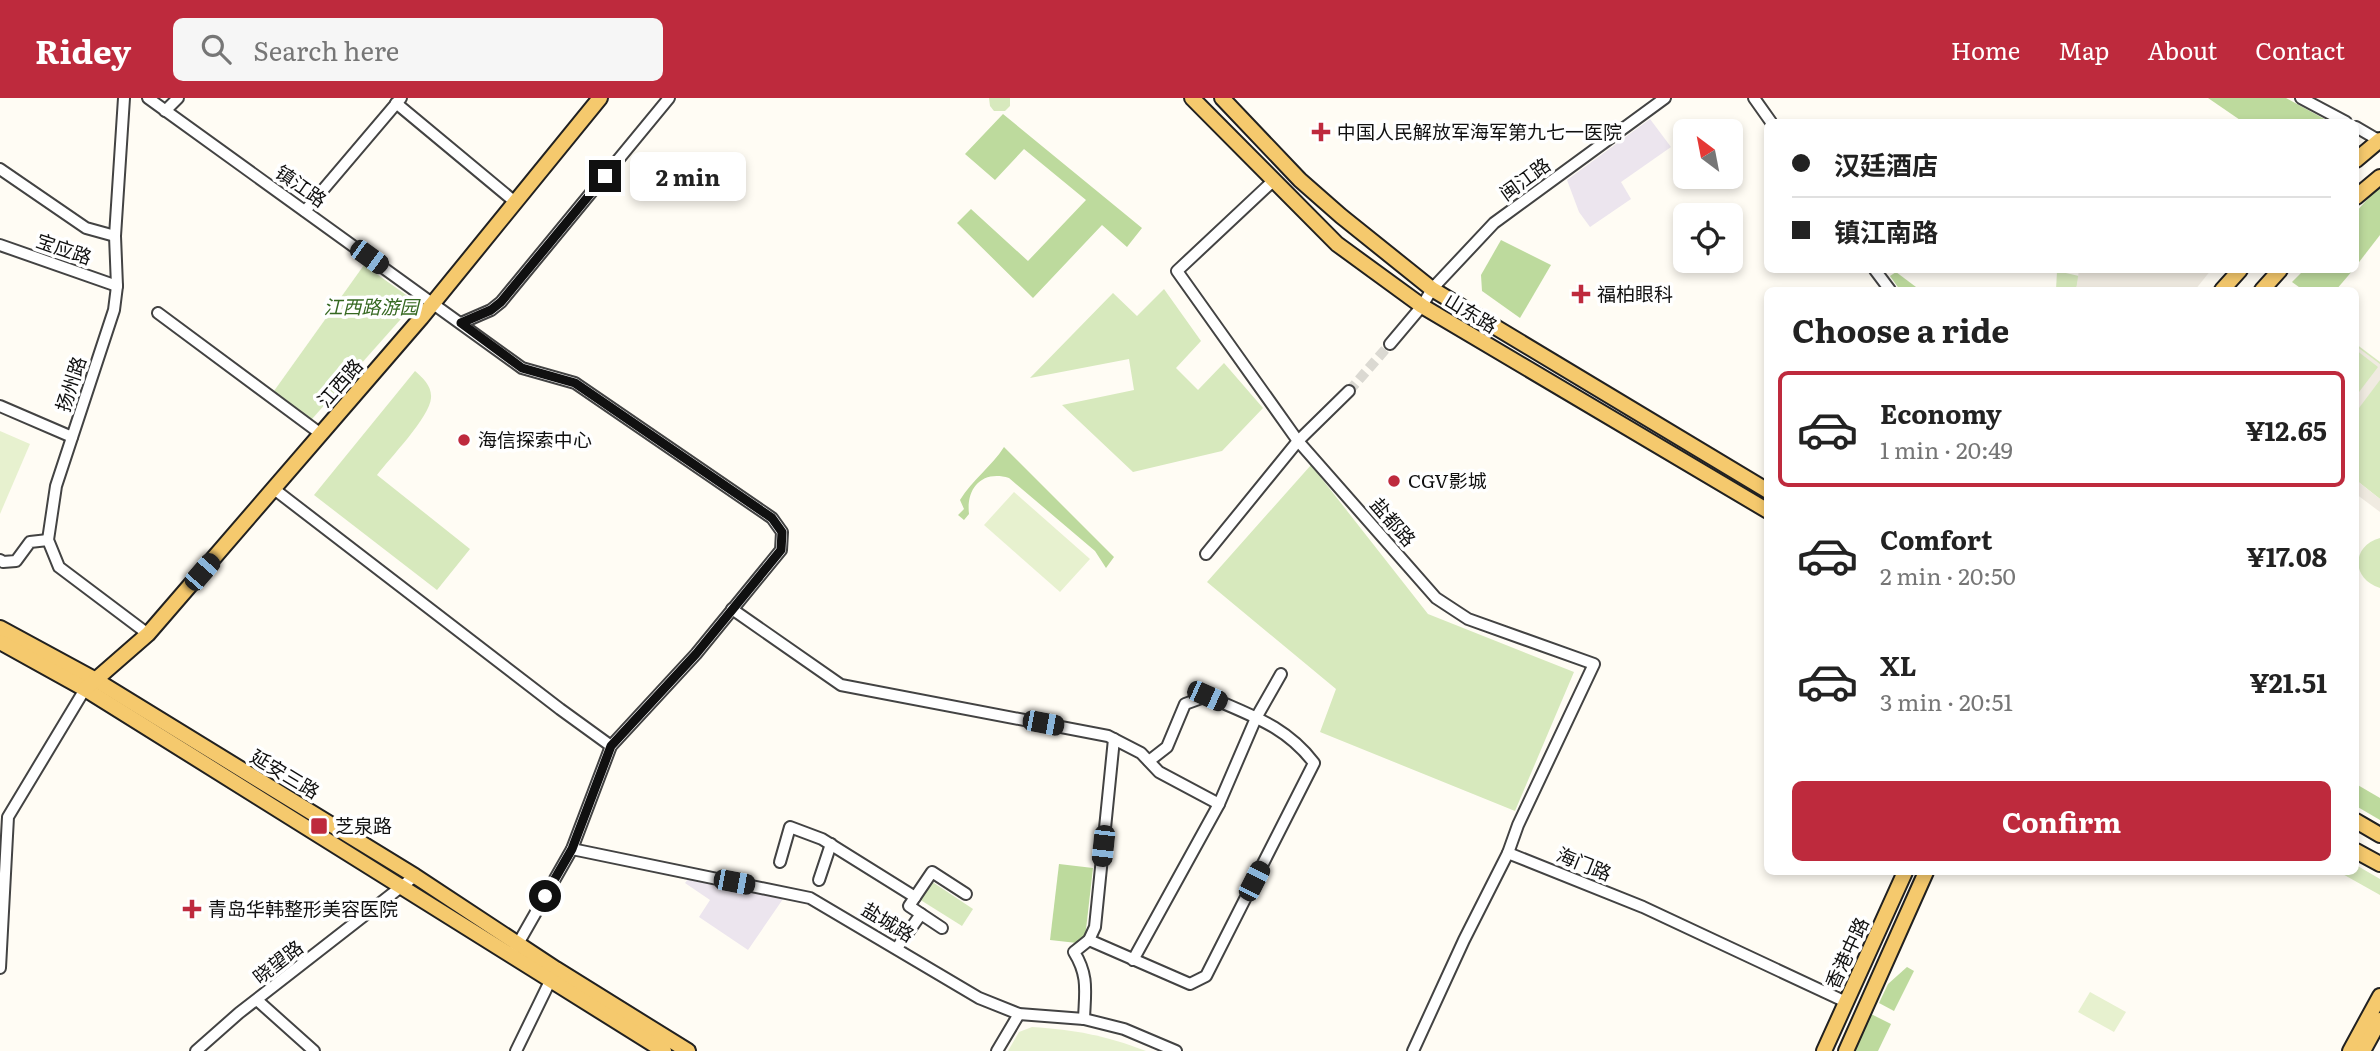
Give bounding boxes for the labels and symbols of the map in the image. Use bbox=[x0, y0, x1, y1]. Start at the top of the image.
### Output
place label: 中国人民解放军海军第九七一医院 bbox=[1337, 117, 1622, 145]
north arrow bbox=[1673, 119, 1743, 189]
marker: 中国人民解放军海军第九七一医院 bbox=[1311, 122, 1331, 142]
street label: 闽江路 bbox=[1493, 150, 1556, 206]
callout: 2 min bbox=[630, 152, 745, 200]
street label: 镇江路 bbox=[270, 157, 333, 213]
route end bbox=[589, 160, 621, 192]
street label: 宝应路 bbox=[33, 226, 96, 271]
car bbox=[346, 236, 393, 278]
place label: 福柏眼科 bbox=[1597, 279, 1673, 307]
marker: 福柏眼科 bbox=[1571, 284, 1591, 304]
street label: 山东路 bbox=[1440, 285, 1503, 339]
park label: 江西路游园 bbox=[323, 292, 421, 320]
street label: 扬州路 bbox=[48, 352, 92, 415]
street label: 江西路 bbox=[310, 352, 369, 413]
place label: 海信探索中心 bbox=[478, 425, 592, 453]
marker: 海信探索中心 bbox=[456, 432, 472, 448]
place label: CGV影城 bbox=[1408, 466, 1487, 494]
marker: CGV影城 bbox=[1386, 473, 1402, 489]
street label: 盐都路 bbox=[1364, 491, 1423, 552]
car bbox=[181, 549, 224, 595]
car bbox=[1184, 678, 1231, 714]
car bbox=[1021, 709, 1066, 737]
street label: 延安三路 bbox=[246, 742, 325, 805]
place label: 芝泉路 bbox=[335, 811, 392, 839]
marker: 芝泉路 bbox=[309, 816, 329, 836]
car bbox=[1091, 824, 1116, 868]
street label: 海门路 bbox=[1553, 839, 1616, 887]
car bbox=[1236, 858, 1273, 904]
car bbox=[712, 868, 757, 896]
route start bbox=[529, 880, 561, 912]
place label: 青岛华韩整形美容医院 bbox=[208, 894, 398, 922]
street label: 盐城路 bbox=[857, 894, 920, 948]
marker: 青岛华韩整形美容医院 bbox=[182, 899, 202, 919]
street label: 香港中路 bbox=[1817, 912, 1875, 993]
street label: 晓望路 bbox=[246, 933, 308, 990]

